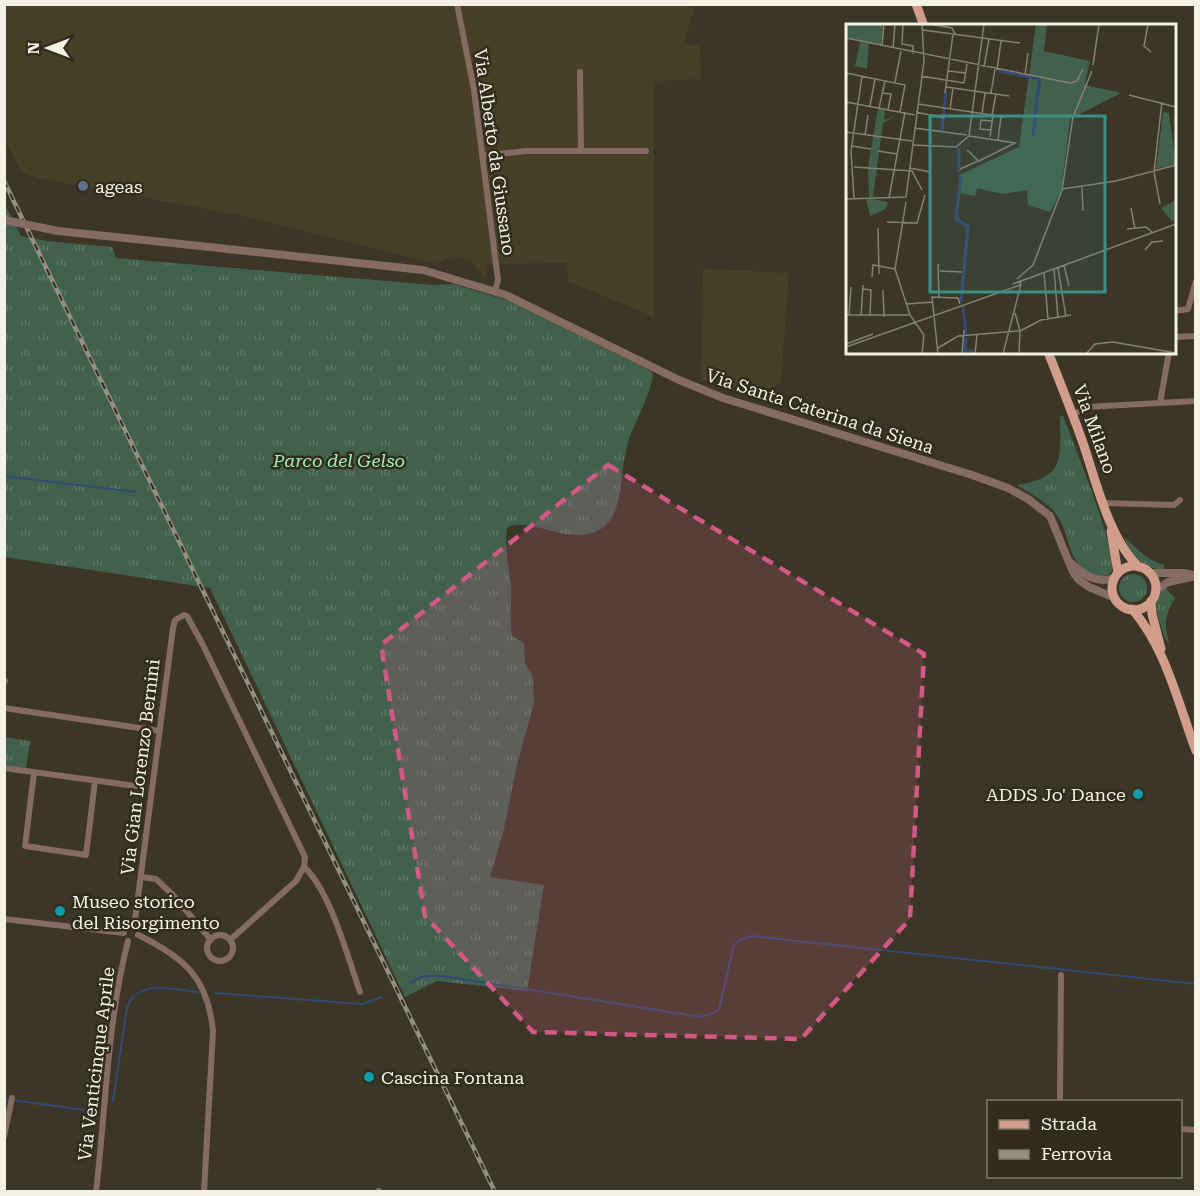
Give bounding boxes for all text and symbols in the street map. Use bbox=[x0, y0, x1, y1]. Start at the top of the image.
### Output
north arrow bbox=[18, 18, 78, 78]
inset map bbox=[846, 24, 1176, 354]
text: N bbox=[24, 42, 43, 54]
street label: Via Alberto da Giussano bbox=[470, 47, 520, 257]
place label: ageas bbox=[95, 176, 143, 197]
marker: ageas bbox=[76, 179, 90, 193]
street label: Via Santa Caterina da Siena bbox=[703, 364, 937, 458]
street label: Via Milano bbox=[1069, 381, 1121, 477]
park label: Parco del Gelso bbox=[272, 450, 405, 471]
street label: Via Gian Lorenzo Bernini bbox=[116, 658, 164, 876]
place label: ADDS Jo' Dance bbox=[986, 784, 1126, 805]
marker: ADDS Jo' Dance bbox=[1131, 787, 1145, 801]
place label: Museo storico del Risorgimento bbox=[72, 891, 220, 933]
marker: Museo storico del Risorgimento bbox=[53, 904, 67, 918]
street label: Via Venticinque Aprile bbox=[74, 966, 118, 1162]
place label: Cascina Fontana bbox=[381, 1067, 524, 1088]
marker: Cascina Fontana bbox=[362, 1070, 376, 1084]
legend bbox=[987, 1100, 1182, 1178]
text: Strada bbox=[1041, 1113, 1097, 1134]
text: Ferrovia bbox=[1041, 1143, 1112, 1164]

